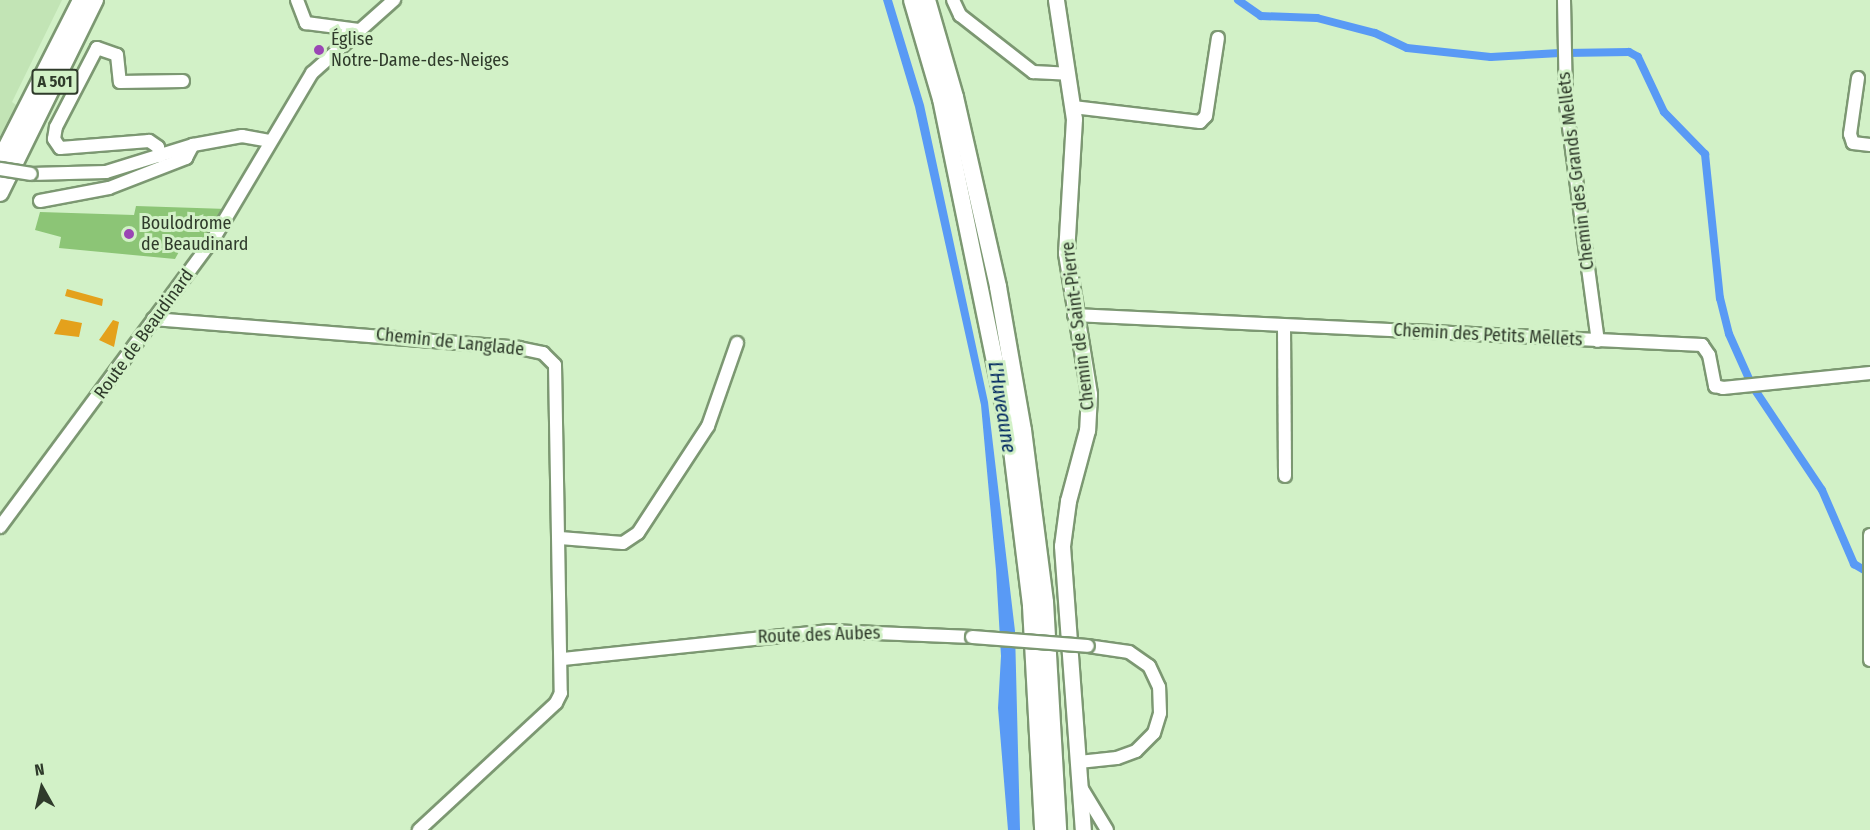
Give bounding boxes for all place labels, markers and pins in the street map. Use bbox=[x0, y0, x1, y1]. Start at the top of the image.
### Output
place label: Église Notre-Dame-des-Neiges bbox=[331, 29, 509, 72]
marker: Église Notre-Dame-des-Neiges bbox=[312, 43, 326, 57]
place label: Boulodrome de Beaudinard bbox=[141, 213, 248, 256]
marker: Boulodrome de Beaudinard bbox=[122, 227, 136, 241]

